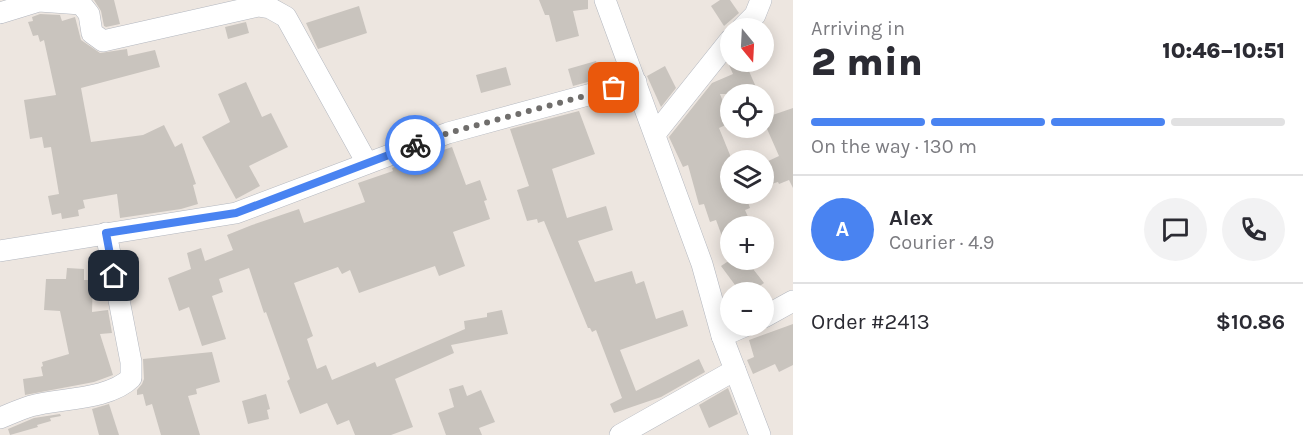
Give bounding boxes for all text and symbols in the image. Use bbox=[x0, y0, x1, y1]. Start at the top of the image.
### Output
text: Arriving in bbox=[811, 17, 905, 40]
north arrow bbox=[720, 18, 774, 72]
map controls bbox=[720, 18, 774, 336]
text: 10:46–10:51 bbox=[1162, 38, 1285, 64]
text: 2 min bbox=[811, 39, 923, 85]
pin bbox=[588, 62, 639, 113]
icon: bag bbox=[597, 71, 630, 104]
button: locate bbox=[720, 84, 774, 138]
courier bbox=[385, 115, 445, 175]
icon: bike bbox=[399, 129, 432, 162]
text: On the way · 130 m bbox=[811, 135, 977, 158]
button: layers bbox=[720, 150, 774, 204]
button: chat bbox=[1144, 198, 1207, 261]
button: phone bbox=[1222, 198, 1285, 261]
text: Alex bbox=[889, 205, 933, 231]
button: + bbox=[720, 216, 774, 270]
text: A bbox=[836, 216, 849, 242]
text: Courier · 4.9 bbox=[889, 231, 994, 254]
pin bbox=[88, 250, 139, 301]
icon: home bbox=[97, 259, 130, 292]
button: − bbox=[720, 282, 774, 336]
text: Order #2413 bbox=[811, 309, 930, 335]
text: $10.86 bbox=[1216, 309, 1285, 335]

